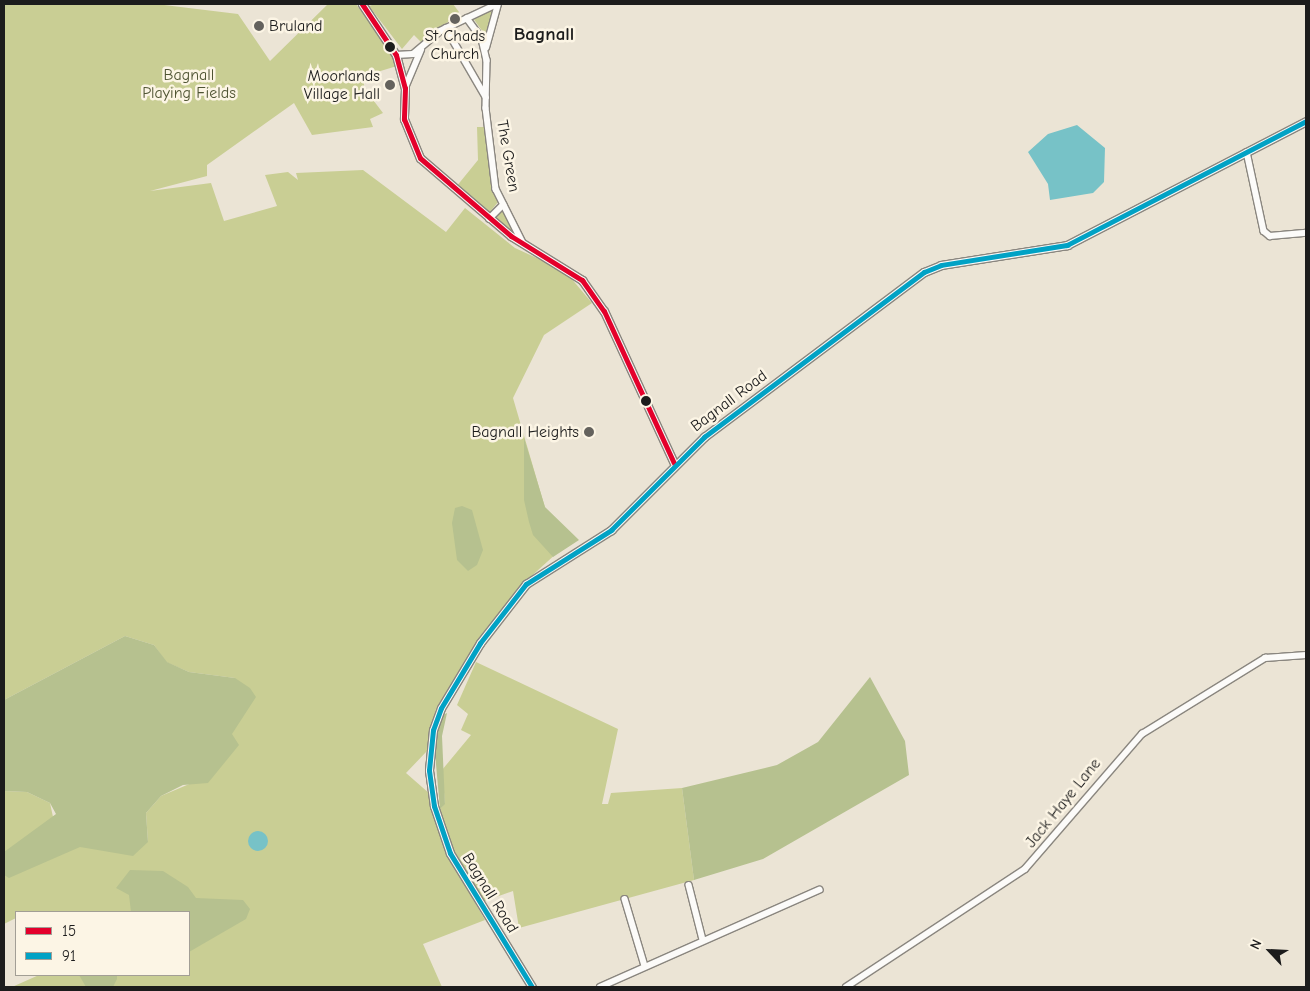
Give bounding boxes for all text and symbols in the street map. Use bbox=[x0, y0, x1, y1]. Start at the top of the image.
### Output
marker: St Chads Church bbox=[449, 13, 461, 25]
place label: Bruland bbox=[269, 16, 323, 36]
marker: Bruland bbox=[253, 20, 265, 32]
district label: Bagnall bbox=[514, 24, 574, 46]
place label: St Chads Church bbox=[425, 26, 485, 64]
unlabelled marker bbox=[385, 42, 395, 52]
park label: Bagnall Playing Fields bbox=[142, 65, 236, 103]
place label: Moorlands Village Hall bbox=[304, 66, 380, 104]
marker: Moorlands Village Hall bbox=[384, 79, 396, 91]
street label: The Green bbox=[492, 119, 524, 193]
street label: Bagnall Road bbox=[687, 366, 771, 436]
unlabelled marker bbox=[641, 396, 651, 406]
place label: Bagnall Heights bbox=[471, 422, 579, 442]
marker: Bagnall Heights bbox=[583, 426, 595, 438]
street label: Jack Haye Lane bbox=[1021, 754, 1105, 852]
street label: Bagnall Road bbox=[458, 849, 522, 937]
legend bbox=[15, 911, 190, 976]
text: 15 bbox=[62, 922, 76, 940]
north arrow bbox=[1245, 926, 1295, 976]
text: N bbox=[1246, 937, 1266, 952]
text: 91 bbox=[62, 947, 76, 965]

